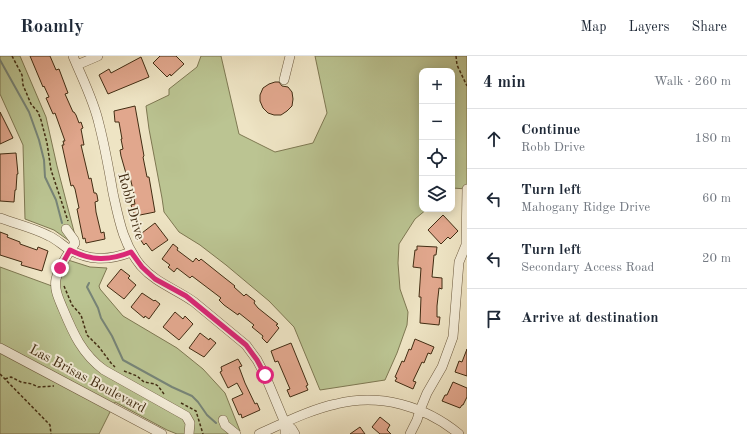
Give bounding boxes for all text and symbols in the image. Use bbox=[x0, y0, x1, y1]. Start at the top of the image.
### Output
text: Roamly bbox=[20, 18, 84, 37]
text: Map bbox=[581, 20, 607, 34]
text: Layers bbox=[629, 20, 670, 34]
text: Share bbox=[692, 20, 727, 34]
map controls bbox=[419, 68, 455, 212]
button: + bbox=[419, 68, 455, 104]
text: 4 min bbox=[483, 74, 526, 91]
text: Walk · 260 m bbox=[654, 75, 731, 88]
button: − bbox=[419, 104, 455, 140]
text: Continue bbox=[521, 123, 580, 138]
icon: ahead bbox=[483, 128, 505, 150]
text: 180 m bbox=[694, 132, 731, 145]
button: locate bbox=[419, 140, 455, 176]
text: Robb Drive bbox=[521, 141, 585, 154]
street label: Robb Drive bbox=[115, 171, 147, 241]
button: layers bbox=[419, 176, 455, 212]
text: Turn left bbox=[521, 183, 581, 198]
icon: left bbox=[483, 188, 505, 210]
text: 60 m bbox=[702, 192, 731, 205]
text: Mahogany Ridge Drive bbox=[521, 201, 650, 214]
text: Turn left bbox=[521, 243, 581, 258]
icon: left bbox=[483, 248, 505, 270]
text: 20 m bbox=[702, 252, 731, 265]
route end bbox=[51, 259, 69, 277]
text: Secondary Access Road bbox=[521, 261, 654, 274]
icon: arrive bbox=[483, 308, 505, 330]
text: Arrive at destination bbox=[521, 311, 659, 326]
street label: Las Brisas Boulevard bbox=[27, 342, 148, 416]
route start bbox=[256, 366, 274, 384]

